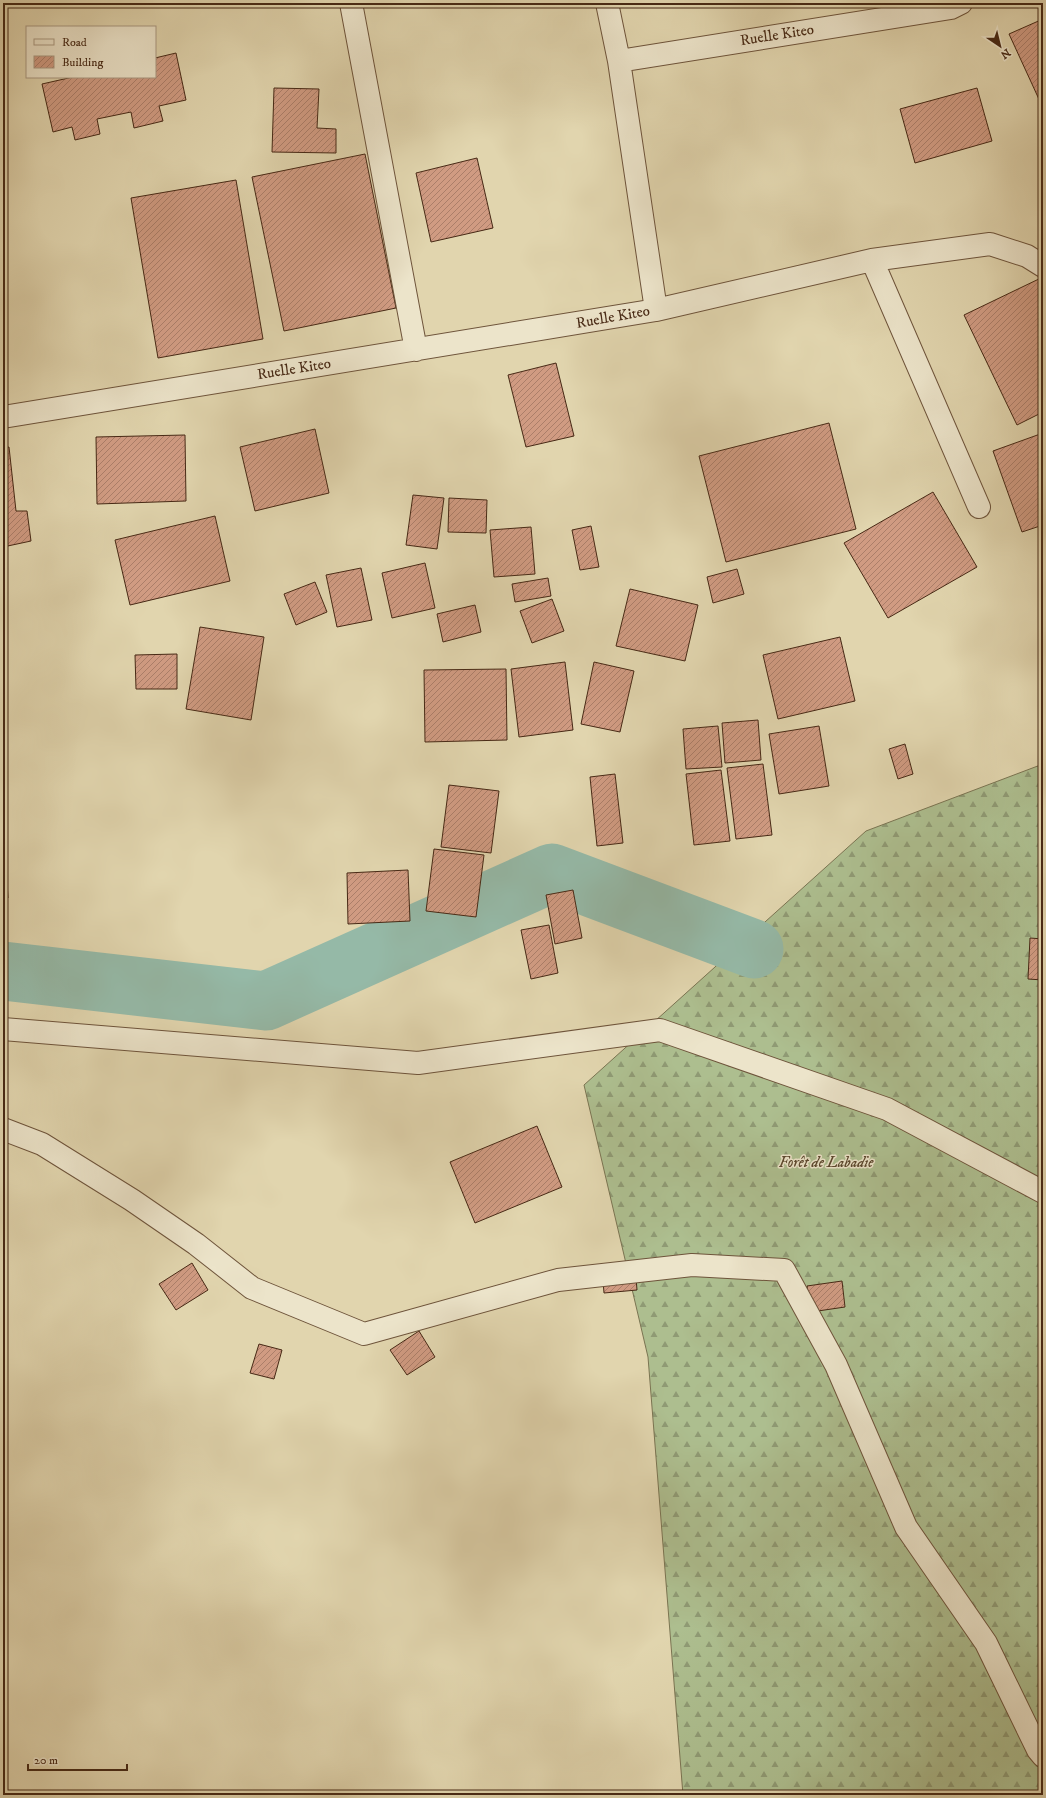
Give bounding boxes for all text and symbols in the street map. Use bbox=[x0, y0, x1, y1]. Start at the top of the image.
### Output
street label: Ruelle Kiteo bbox=[739, 20, 815, 50]
legend bbox=[26, 26, 156, 78]
north arrow bbox=[980, 26, 1020, 66]
text: Road bbox=[62, 35, 87, 50]
text: N bbox=[997, 45, 1013, 62]
text: Building bbox=[62, 55, 103, 70]
street label: Ruelle Kiteo bbox=[575, 301, 651, 333]
street label: Ruelle Kiteo bbox=[256, 354, 332, 384]
park label: Forêt de Labadie bbox=[779, 1153, 874, 1172]
scale bar bbox=[28, 1746, 127, 1772]
text: 20 m bbox=[34, 1753, 58, 1768]

